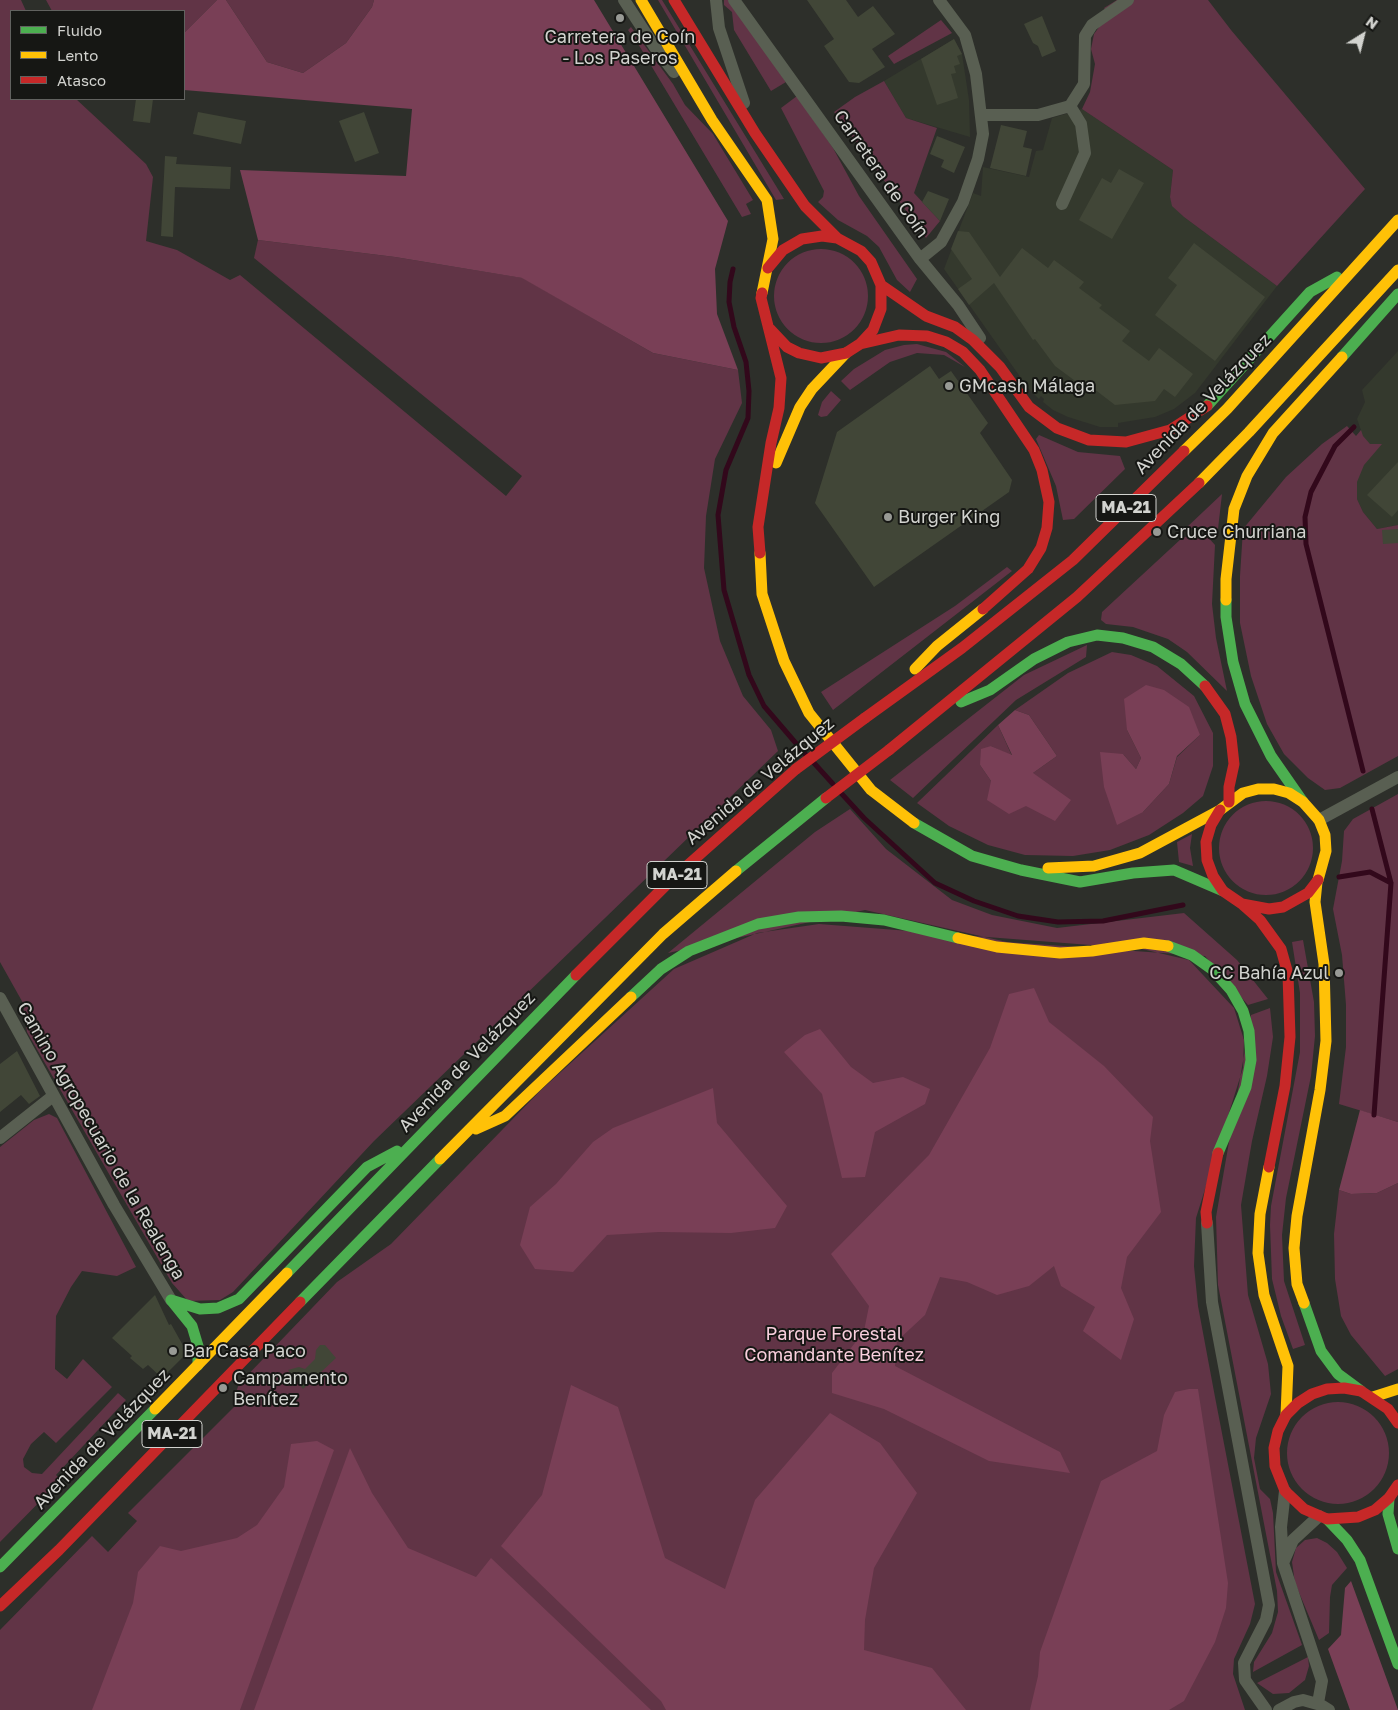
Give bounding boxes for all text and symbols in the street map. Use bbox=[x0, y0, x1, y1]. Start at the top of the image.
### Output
legend bbox=[10, 10, 185, 100]
north arrow bbox=[1338, 10, 1388, 60]
marker: Carretera de Coín - Los Paseros bbox=[614, 12, 626, 24]
text: N bbox=[1363, 12, 1381, 32]
text: Fluido bbox=[57, 21, 102, 39]
place label: Carretera de Coín - Los Paseros bbox=[545, 26, 695, 68]
text: Lento bbox=[57, 46, 98, 64]
text: Atasco bbox=[57, 71, 106, 89]
street label: Carretera de Coín bbox=[829, 106, 933, 242]
street label: Avenida de Velázquez bbox=[1130, 329, 1276, 479]
place label: GMcash Málaga bbox=[959, 375, 1095, 397]
marker: GMcash Málaga bbox=[943, 380, 955, 392]
road number: MA-21 bbox=[1096, 494, 1156, 522]
place label: Burger King bbox=[898, 506, 1000, 528]
marker: Burger King bbox=[882, 511, 894, 523]
place label: Cruce Churriana bbox=[1167, 521, 1306, 543]
marker: Cruce Churriana bbox=[1151, 526, 1163, 538]
street label: Avenida de Velázquez bbox=[681, 713, 839, 849]
road number: MA-21 bbox=[647, 862, 707, 888]
place label: CC Bahía Azul bbox=[1209, 962, 1329, 984]
marker: CC Bahía Azul bbox=[1333, 967, 1345, 979]
street label: Avenida de Velázquez bbox=[394, 987, 540, 1137]
street label: Camino Agropecuario de la Realenga bbox=[12, 998, 190, 1284]
park label: Parque Forestal Comandante Benítez bbox=[744, 1323, 924, 1366]
place label: Bar Casa Paco bbox=[183, 1340, 306, 1362]
marker: Bar Casa Paco bbox=[167, 1345, 179, 1357]
street label: Avenida de Velázquez bbox=[29, 1364, 175, 1514]
place label: Campamento Benítez bbox=[233, 1367, 348, 1410]
marker: Campamento Benítez bbox=[217, 1382, 229, 1394]
road number: MA-21 bbox=[142, 1420, 202, 1448]

